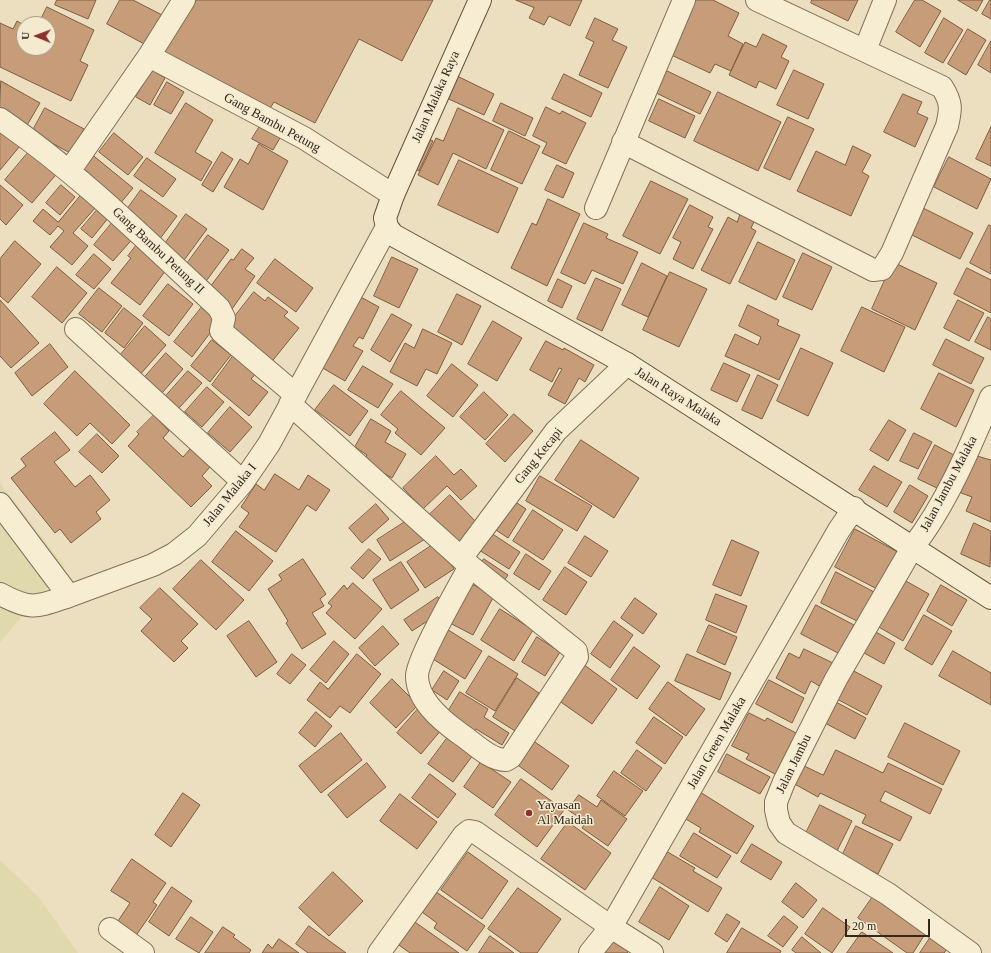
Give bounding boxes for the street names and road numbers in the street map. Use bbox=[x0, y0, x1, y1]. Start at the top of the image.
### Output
street label: Jalan Malaka Raya bbox=[409, 49, 463, 145]
street label: Gang Bambu Petung bbox=[221, 90, 323, 156]
street label: Gang Bambu Petung II bbox=[109, 204, 207, 298]
street label: Jalan Raya Malaka bbox=[632, 364, 724, 430]
street label: Gang Kecapi bbox=[511, 425, 567, 487]
street label: Jalan Jambu Malaka bbox=[917, 433, 981, 535]
street label: Jalan Malaka I bbox=[200, 460, 260, 530]
street label: Jalan Green Malaka bbox=[684, 694, 750, 792]
street label: Jalan Jambu bbox=[773, 732, 815, 796]

